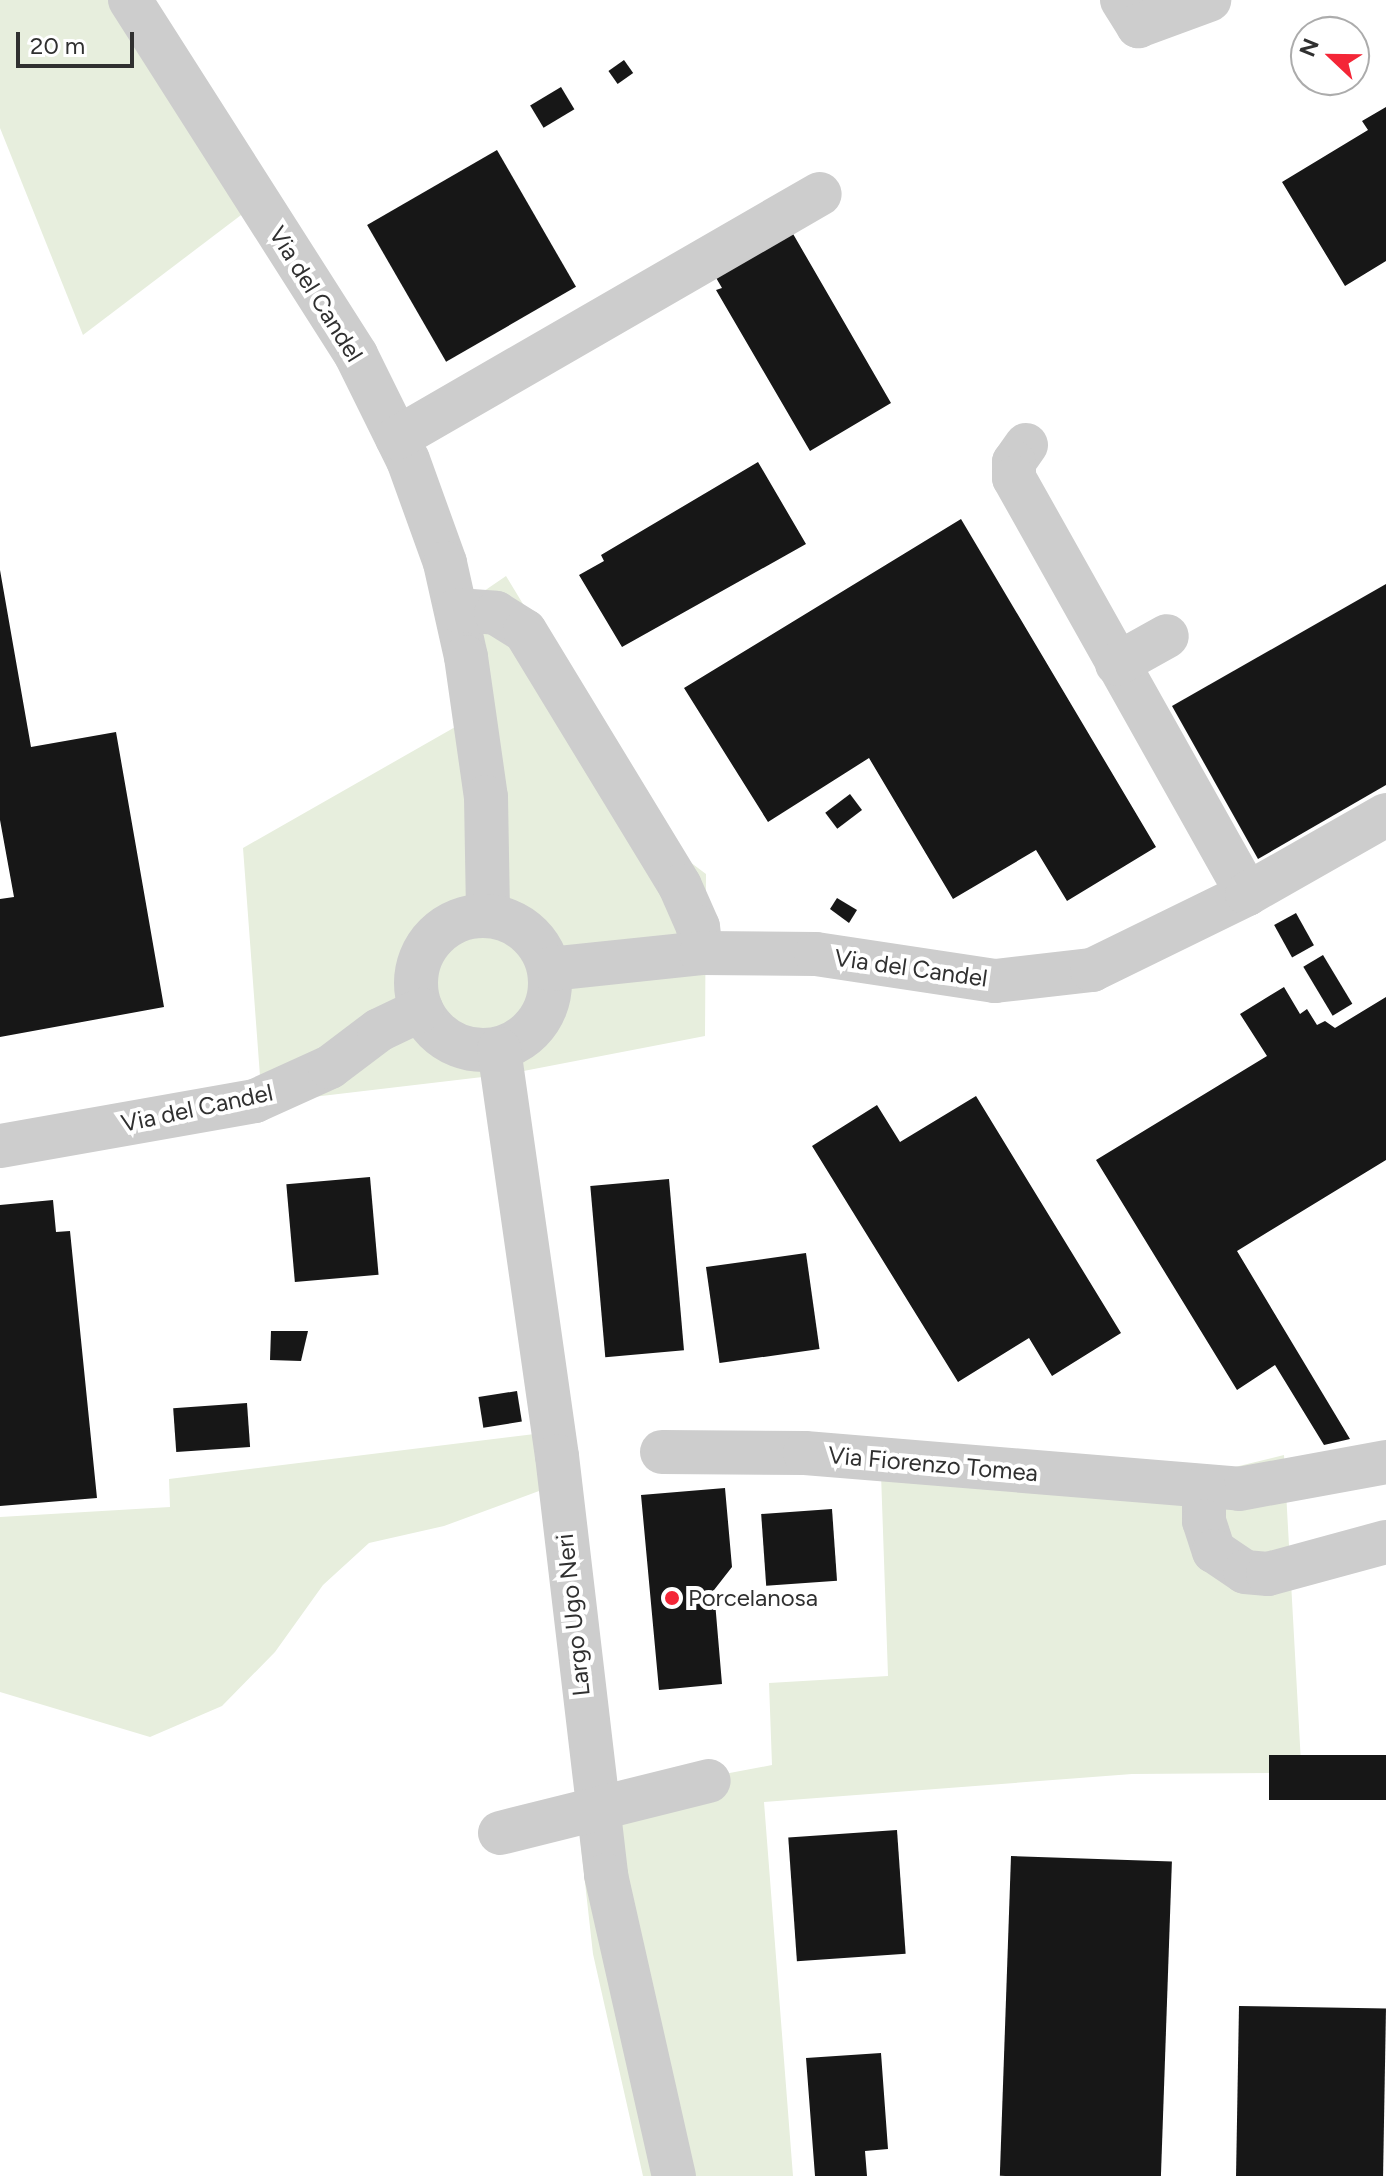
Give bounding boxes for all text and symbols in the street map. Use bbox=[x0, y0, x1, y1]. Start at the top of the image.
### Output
scale bar bbox=[20, 16, 138, 66]
north arrow bbox=[1290, 16, 1370, 96]
text: 20 m bbox=[30, 31, 85, 60]
text: N bbox=[1293, 35, 1325, 61]
street label: Via del Candel bbox=[263, 221, 369, 367]
street label: Via del Candel bbox=[833, 943, 989, 993]
street label: Via del Candel bbox=[119, 1078, 275, 1138]
street label: Via Fiorenzo Tomea bbox=[827, 1440, 1039, 1488]
street label: Largo Ugo Neri bbox=[550, 1532, 596, 1698]
place label: Porcelanosa bbox=[688, 1584, 818, 1612]
marker: Porcelanosa bbox=[663, 1589, 681, 1607]

